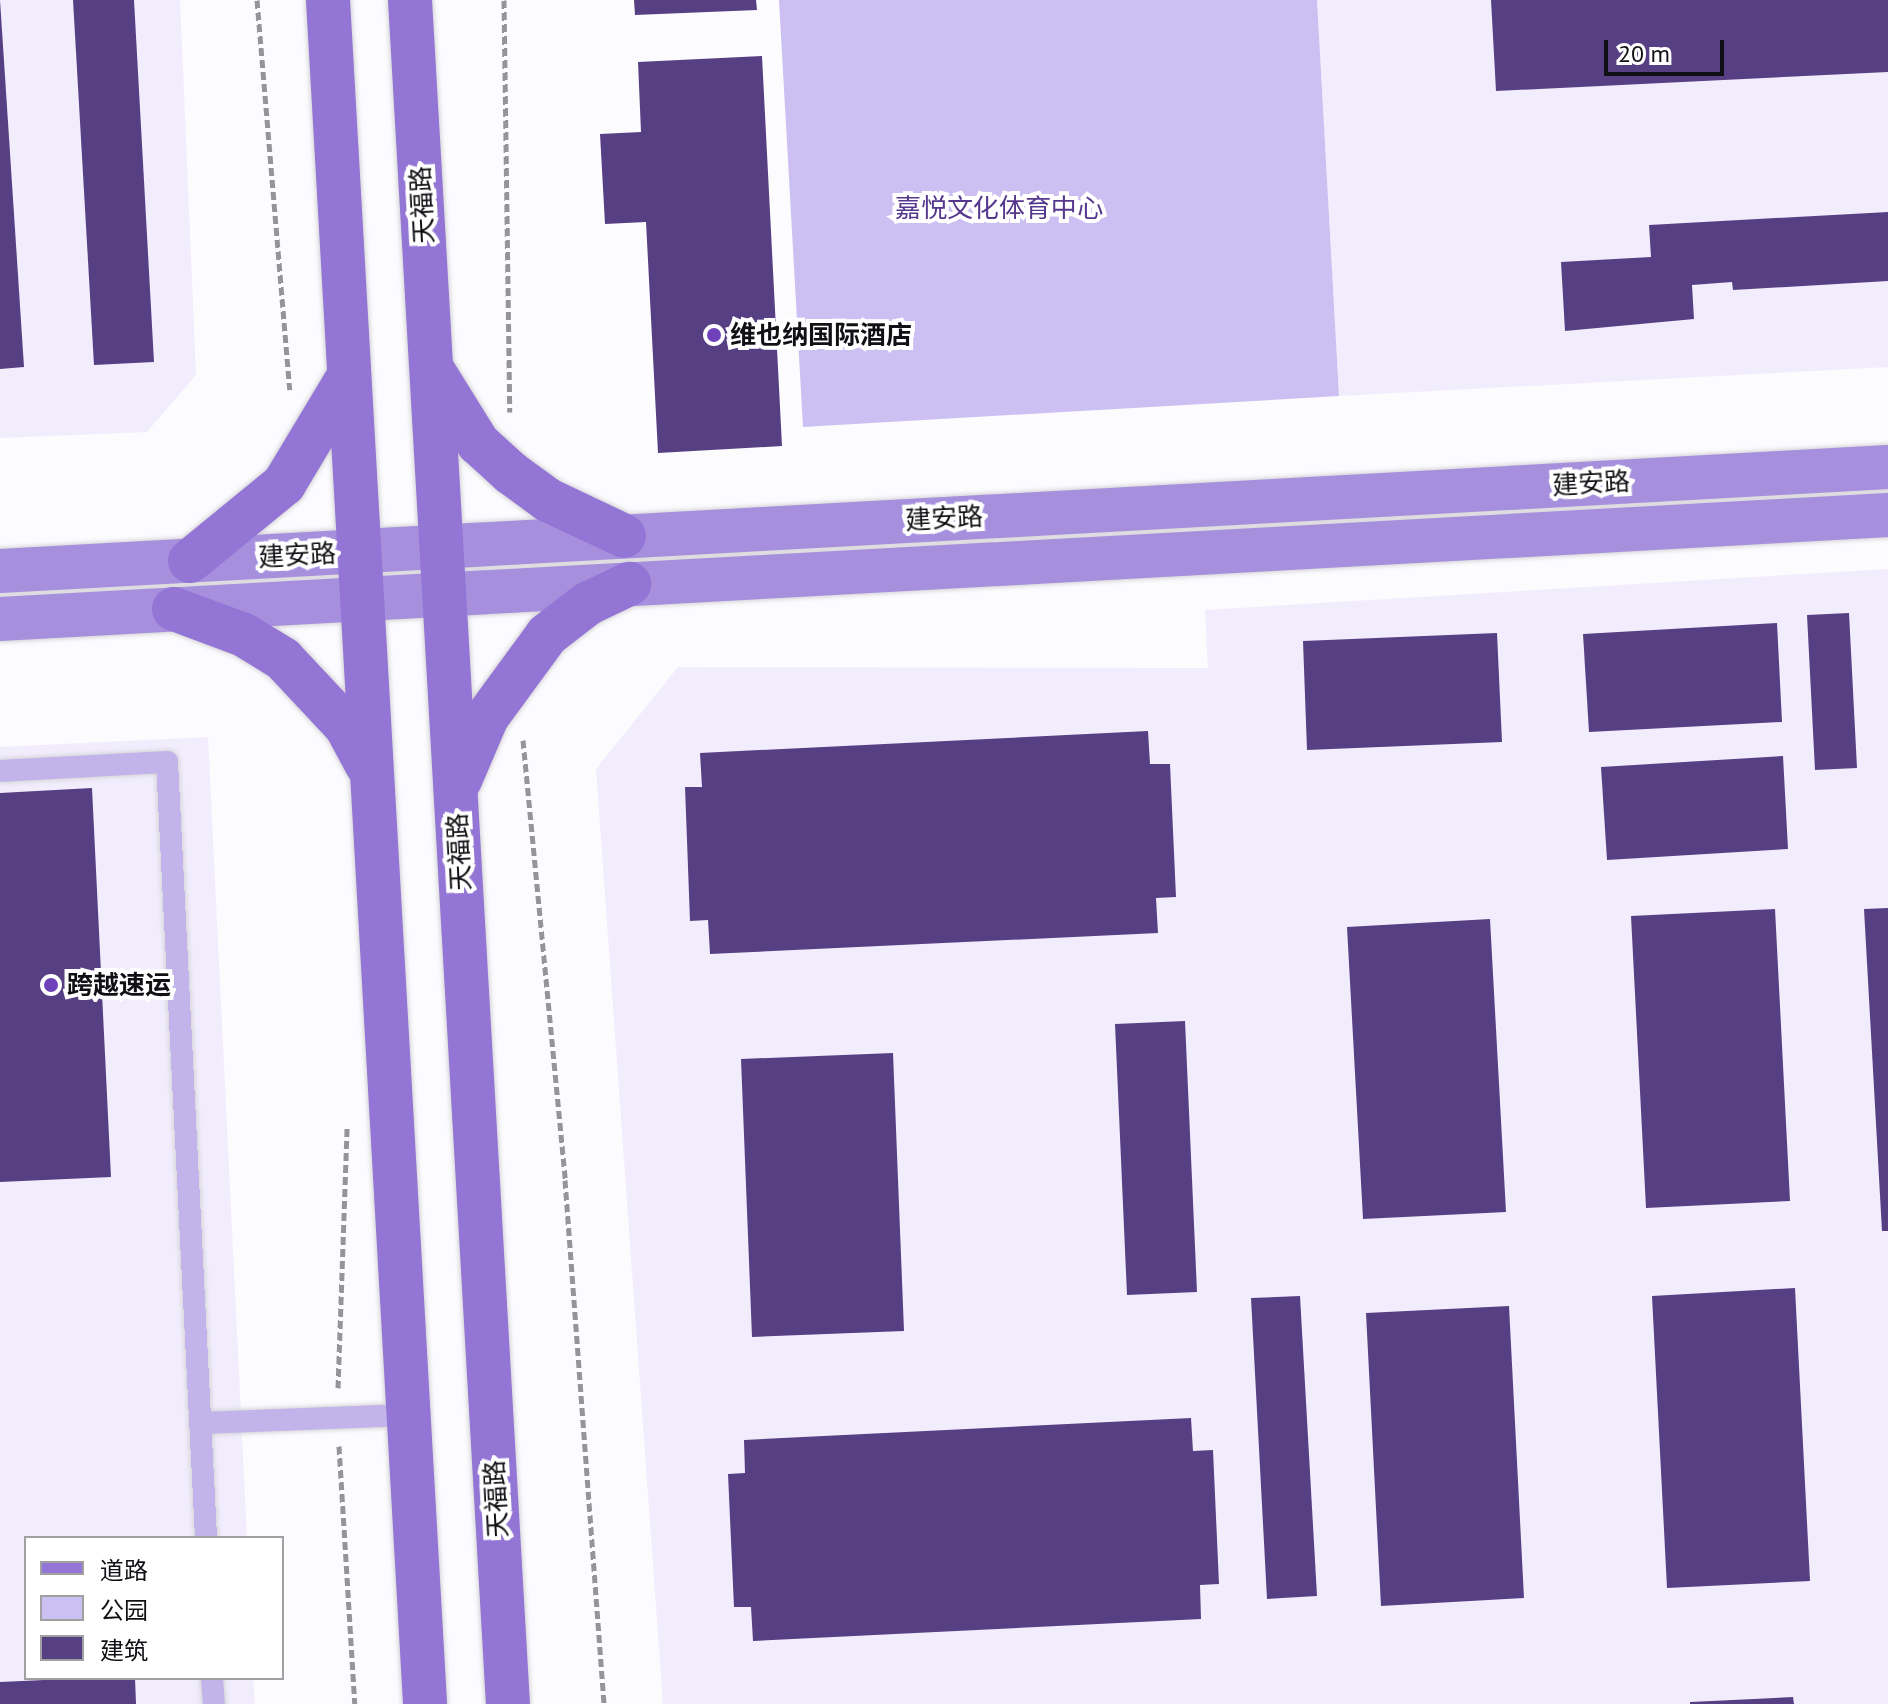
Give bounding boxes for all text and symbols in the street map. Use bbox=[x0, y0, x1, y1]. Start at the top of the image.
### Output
scale bar bbox=[1608, 24, 1728, 74]
text: 20 m bbox=[1618, 38, 1670, 69]
street label: 天福路 bbox=[404, 165, 440, 245]
park label: 嘉悦文化体育中心 bbox=[895, 192, 1103, 224]
place label: 维也纳国际酒店 bbox=[730, 319, 912, 351]
marker: 维也纳国际酒店 bbox=[705, 326, 723, 344]
street label: 建安路 bbox=[1551, 465, 1631, 501]
street label: 建安路 bbox=[904, 500, 984, 536]
street label: 建安路 bbox=[257, 537, 337, 573]
street label: 天福路 bbox=[441, 812, 477, 892]
place label: 跨越速运 bbox=[67, 969, 171, 1001]
marker: 跨越速运 bbox=[42, 976, 60, 994]
street label: 天福路 bbox=[478, 1459, 514, 1539]
legend bbox=[24, 1536, 284, 1680]
text: 道路 bbox=[100, 1555, 148, 1586]
text: 公园 bbox=[100, 1595, 148, 1626]
text: 建筑 bbox=[100, 1635, 148, 1666]

